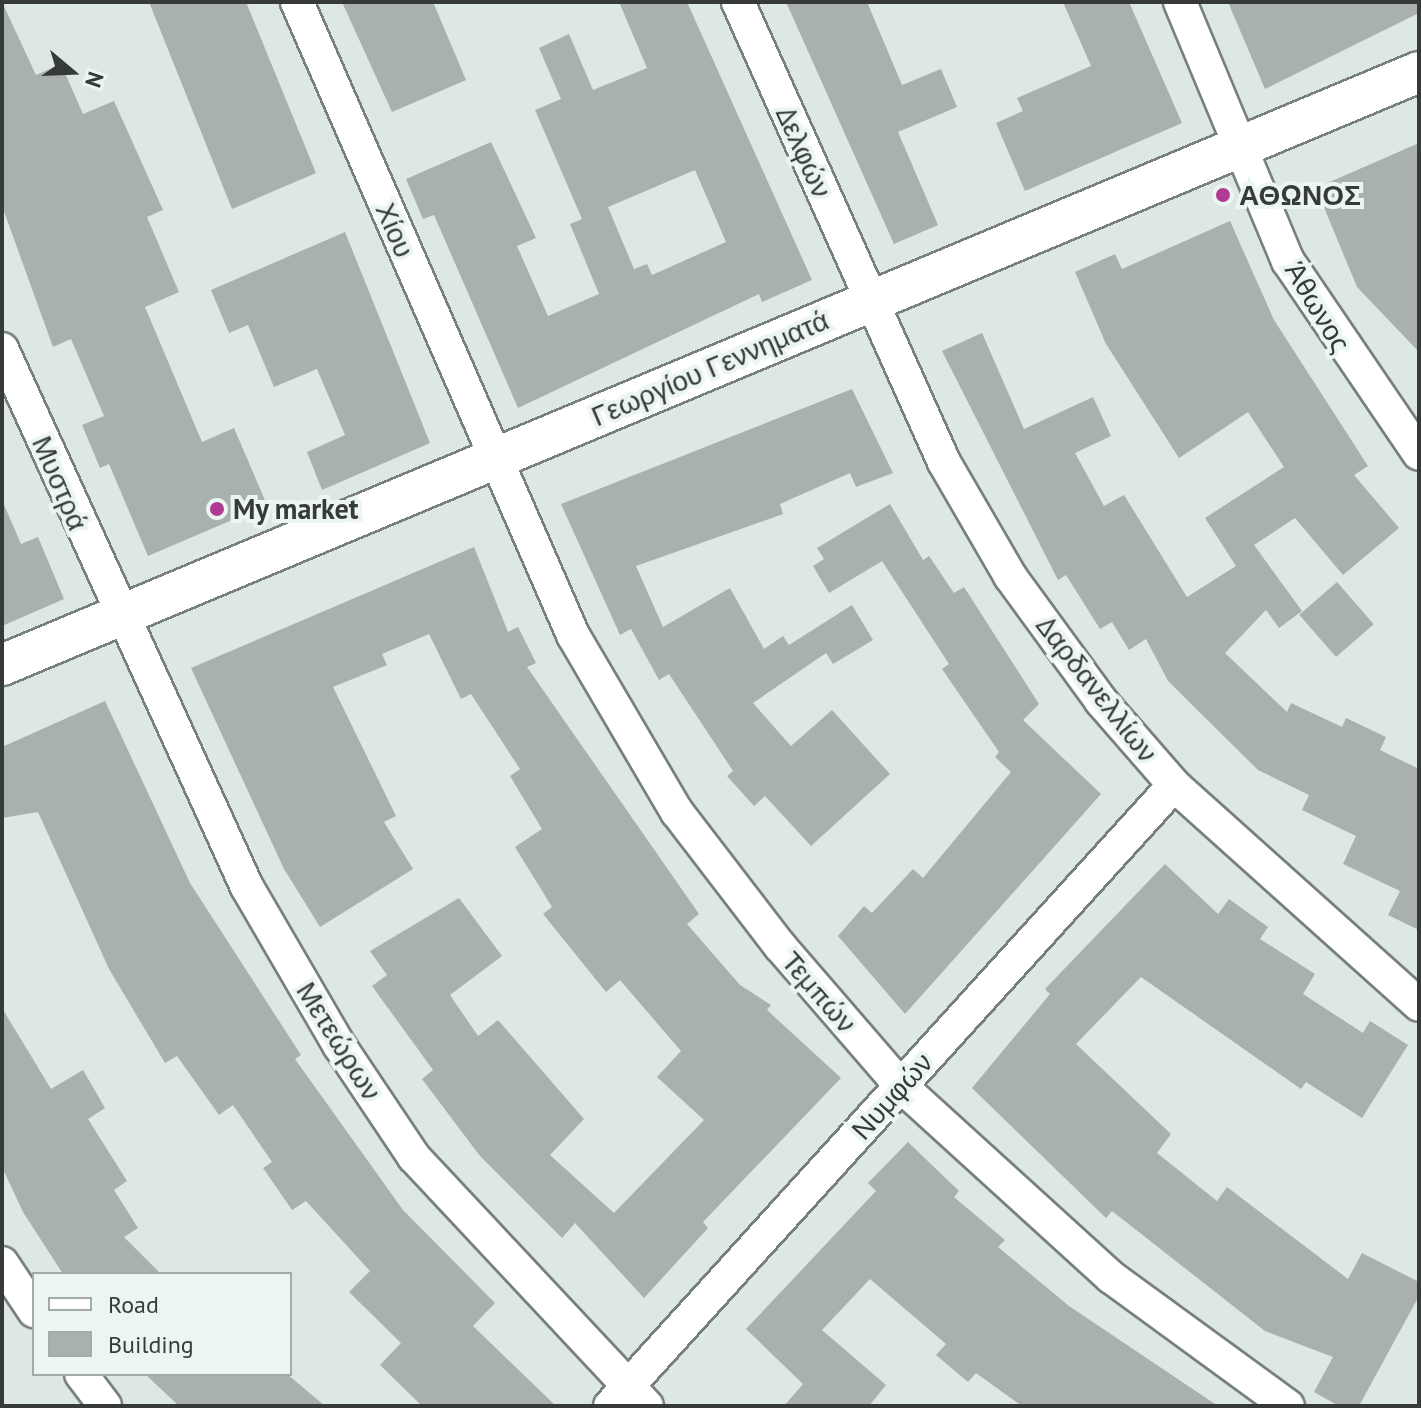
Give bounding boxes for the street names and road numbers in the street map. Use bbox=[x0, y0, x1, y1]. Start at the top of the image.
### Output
street label: Δελφών bbox=[769, 101, 839, 203]
street label: Χίου bbox=[369, 198, 421, 262]
street label: Άθωνος bbox=[1278, 256, 1358, 358]
street label: Γεωργίου Γεννηματά bbox=[586, 303, 834, 433]
street label: Μυστρά bbox=[25, 431, 95, 535]
street label: Δαρδανελλίων bbox=[1029, 609, 1165, 769]
street label: Τεμπών bbox=[775, 945, 863, 1039]
street label: Μετεώρων bbox=[290, 976, 388, 1106]
street label: Νυμφών bbox=[844, 1046, 940, 1146]

